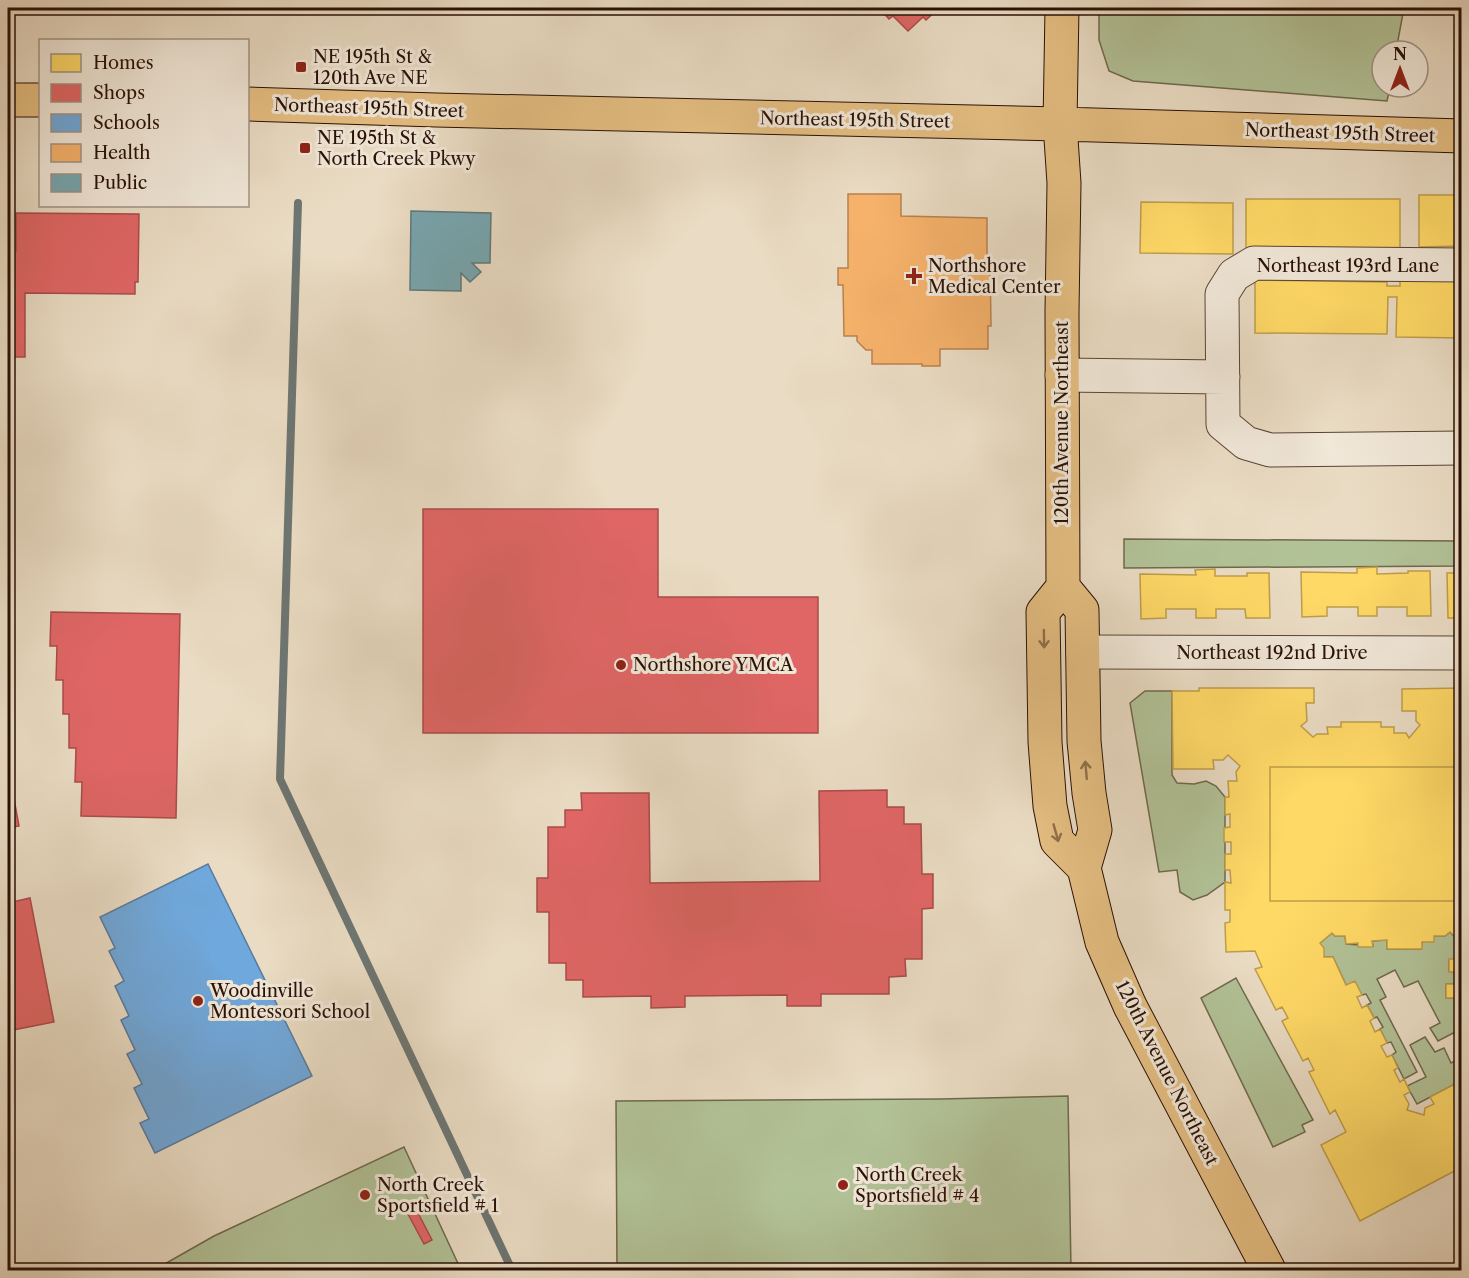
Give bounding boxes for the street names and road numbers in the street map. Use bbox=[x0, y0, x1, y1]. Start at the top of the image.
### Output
street label: Northeast 195th Street bbox=[273, 94, 465, 122]
street label: Northeast 195th Street bbox=[760, 107, 951, 133]
street label: Northeast 195th Street bbox=[1244, 119, 1436, 147]
street label: Northeast 193rd Lane bbox=[1257, 255, 1439, 277]
street label: 120th Avenue Northeast bbox=[1051, 320, 1073, 525]
street label: Northeast 192nd Drive bbox=[1176, 642, 1368, 664]
street label: 120th Avenue Northeast bbox=[1111, 977, 1223, 1169]

